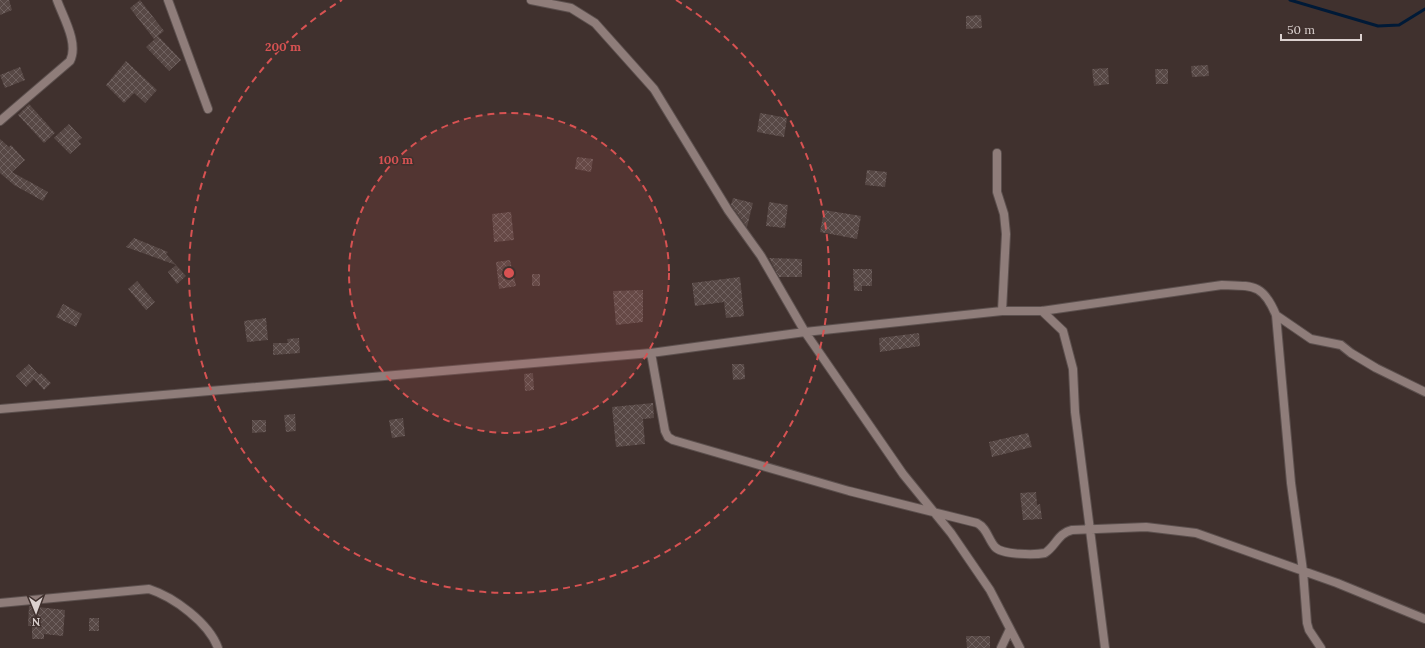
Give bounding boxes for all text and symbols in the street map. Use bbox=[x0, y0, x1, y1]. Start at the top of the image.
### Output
scale bar bbox=[1281, 16, 1361, 42]
text: 50 m bbox=[1287, 22, 1315, 37]
text: 200 m bbox=[265, 39, 301, 54]
text: 100 m bbox=[379, 152, 413, 167]
centre of rings bbox=[502, 266, 516, 280]
north arrow bbox=[16, 592, 56, 632]
text: N bbox=[31, 615, 41, 629]

